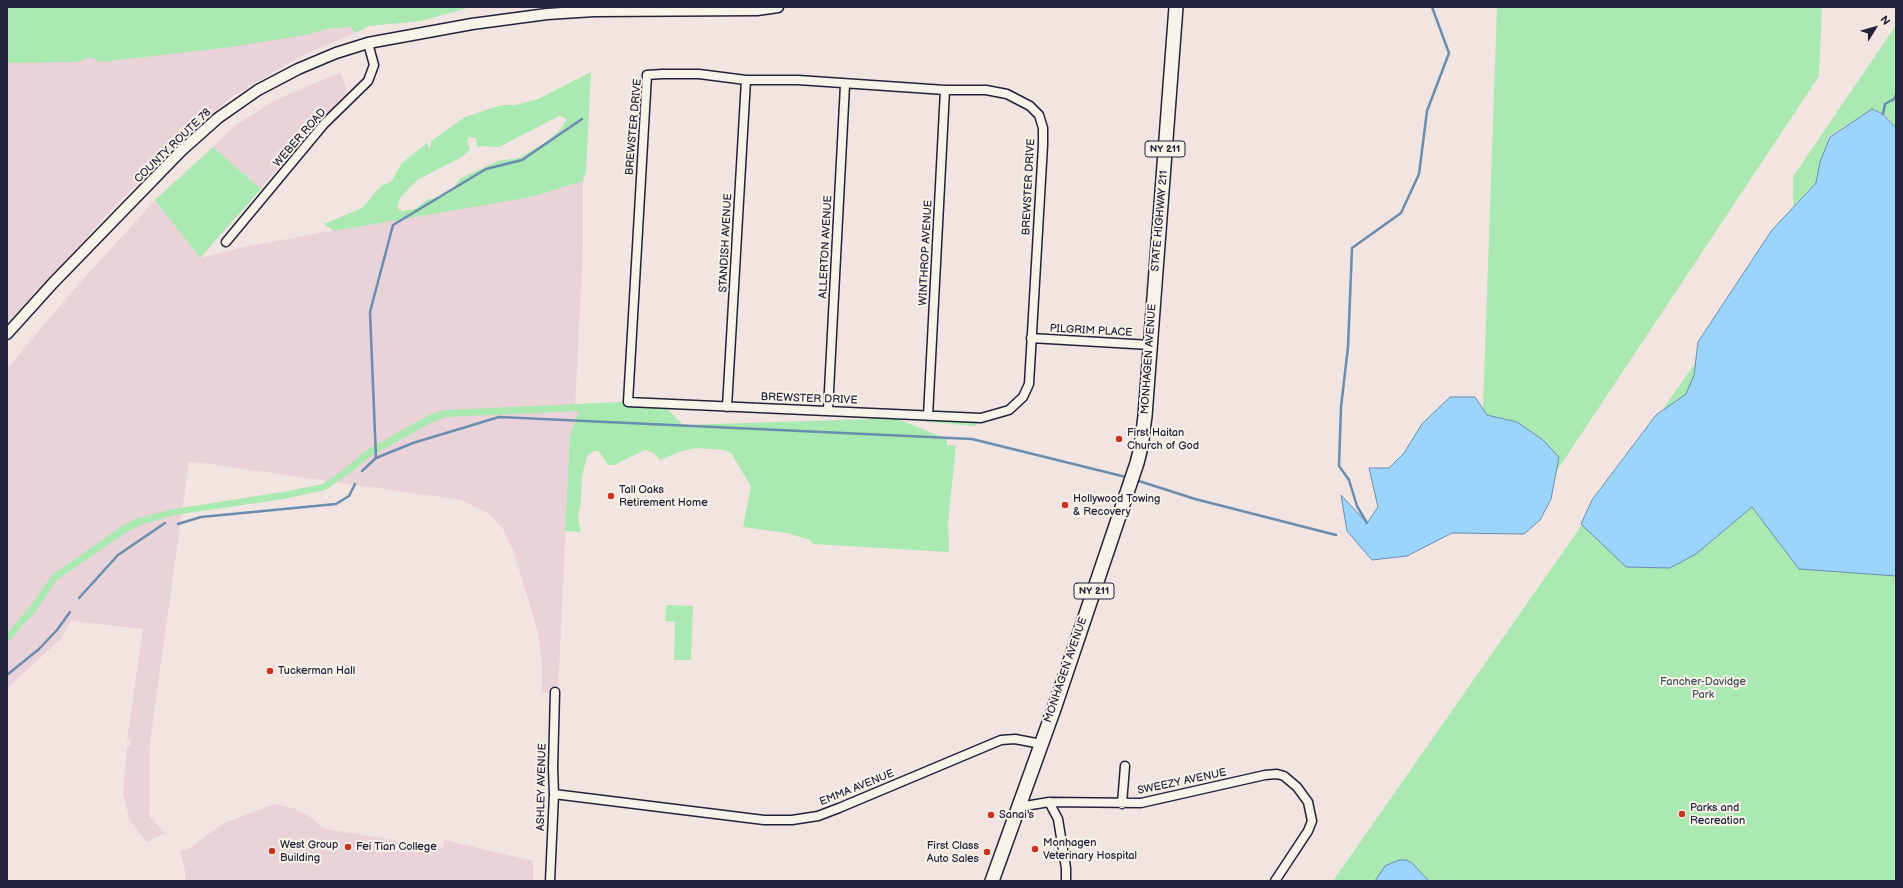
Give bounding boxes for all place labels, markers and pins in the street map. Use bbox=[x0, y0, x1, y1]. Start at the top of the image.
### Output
place label: First Haitan Church of God bbox=[1127, 426, 1199, 452]
marker: First Haitan Church of God bbox=[1114, 434, 1124, 444]
place label: Tall Oaks Retirement Home bbox=[619, 483, 708, 509]
marker: Tall Oaks Retirement Home bbox=[606, 491, 616, 501]
place label: Hollywood Towing & Recovery bbox=[1073, 492, 1160, 518]
marker: Hollywood Towing & Recovery bbox=[1060, 500, 1070, 510]
place label: Tuckerman Hall bbox=[278, 664, 355, 678]
marker: Tuckerman Hall bbox=[265, 666, 275, 676]
place label: Parks and Recreation bbox=[1690, 801, 1745, 827]
place label: Sanai's bbox=[999, 808, 1034, 822]
marker: Parks and Recreation bbox=[1677, 809, 1687, 819]
marker: Sanai's bbox=[986, 810, 996, 820]
place label: Monhagen Veterinary Hospital bbox=[1043, 836, 1137, 862]
place label: West Group Building bbox=[280, 838, 338, 864]
place label: First Class Auto Sales bbox=[927, 839, 979, 865]
place label: Fei Tian College bbox=[356, 840, 437, 854]
marker: Fei Tian College bbox=[343, 842, 353, 852]
marker: Monhagen Veterinary Hospital bbox=[1030, 844, 1040, 854]
marker: West Group Building bbox=[267, 846, 277, 856]
marker: First Class Auto Sales bbox=[982, 847, 992, 857]

